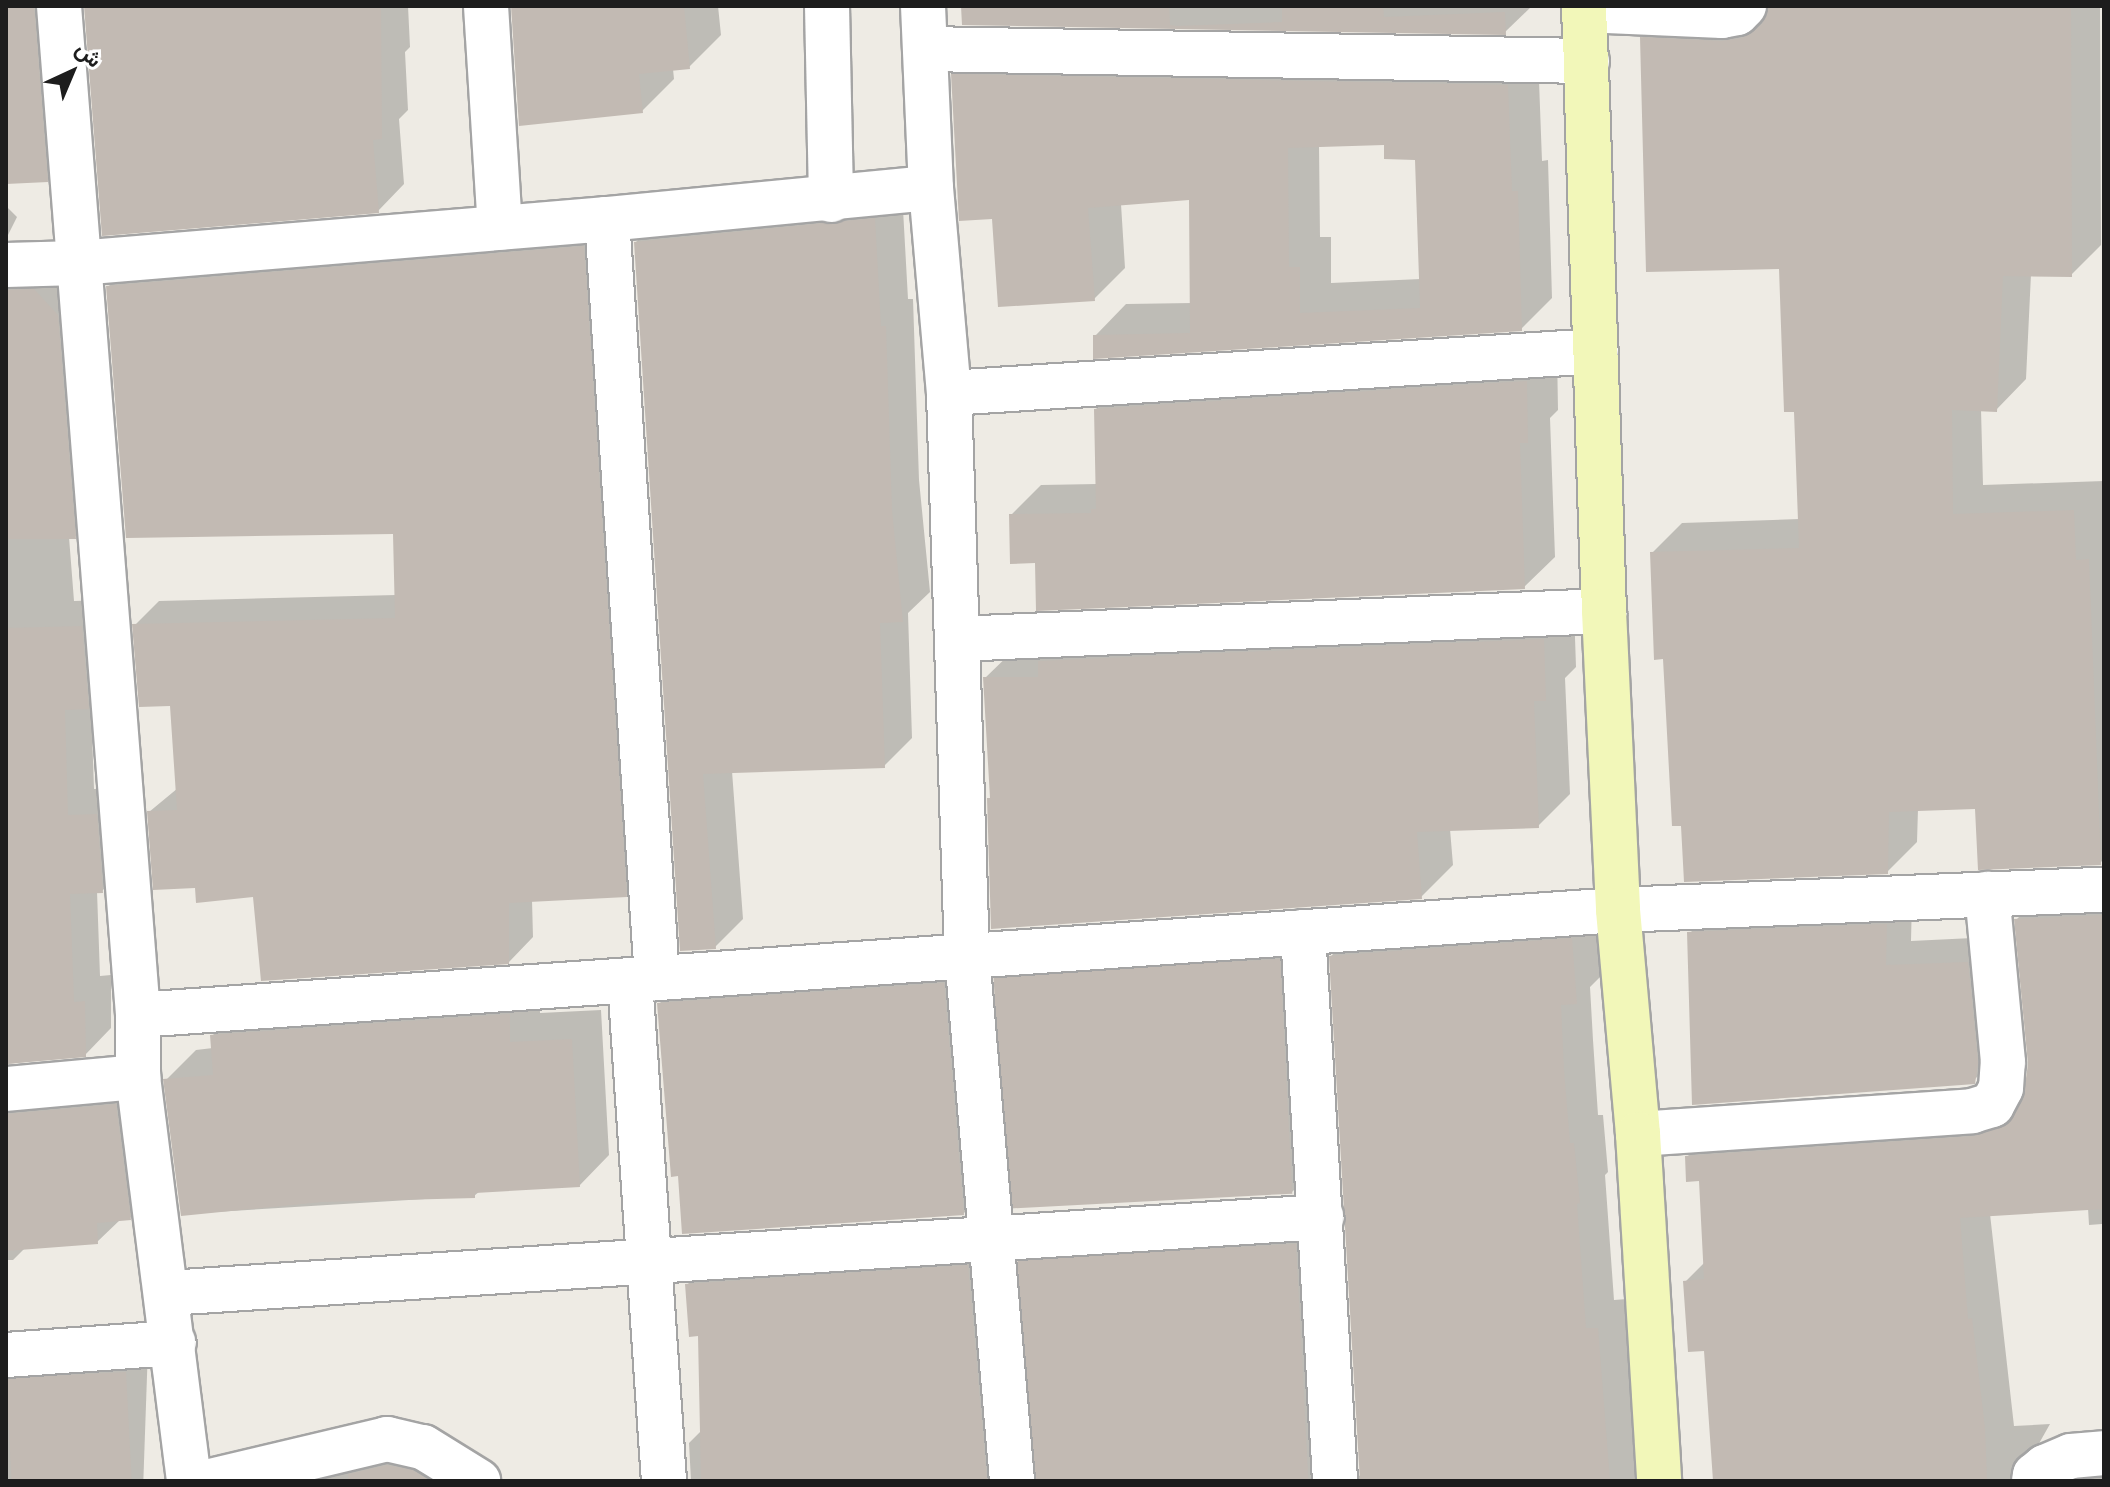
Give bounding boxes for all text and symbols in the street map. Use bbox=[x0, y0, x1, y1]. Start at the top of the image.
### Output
north arrow bbox=[32, 32, 112, 112]
text: ش bbox=[70, 35, 108, 73]

